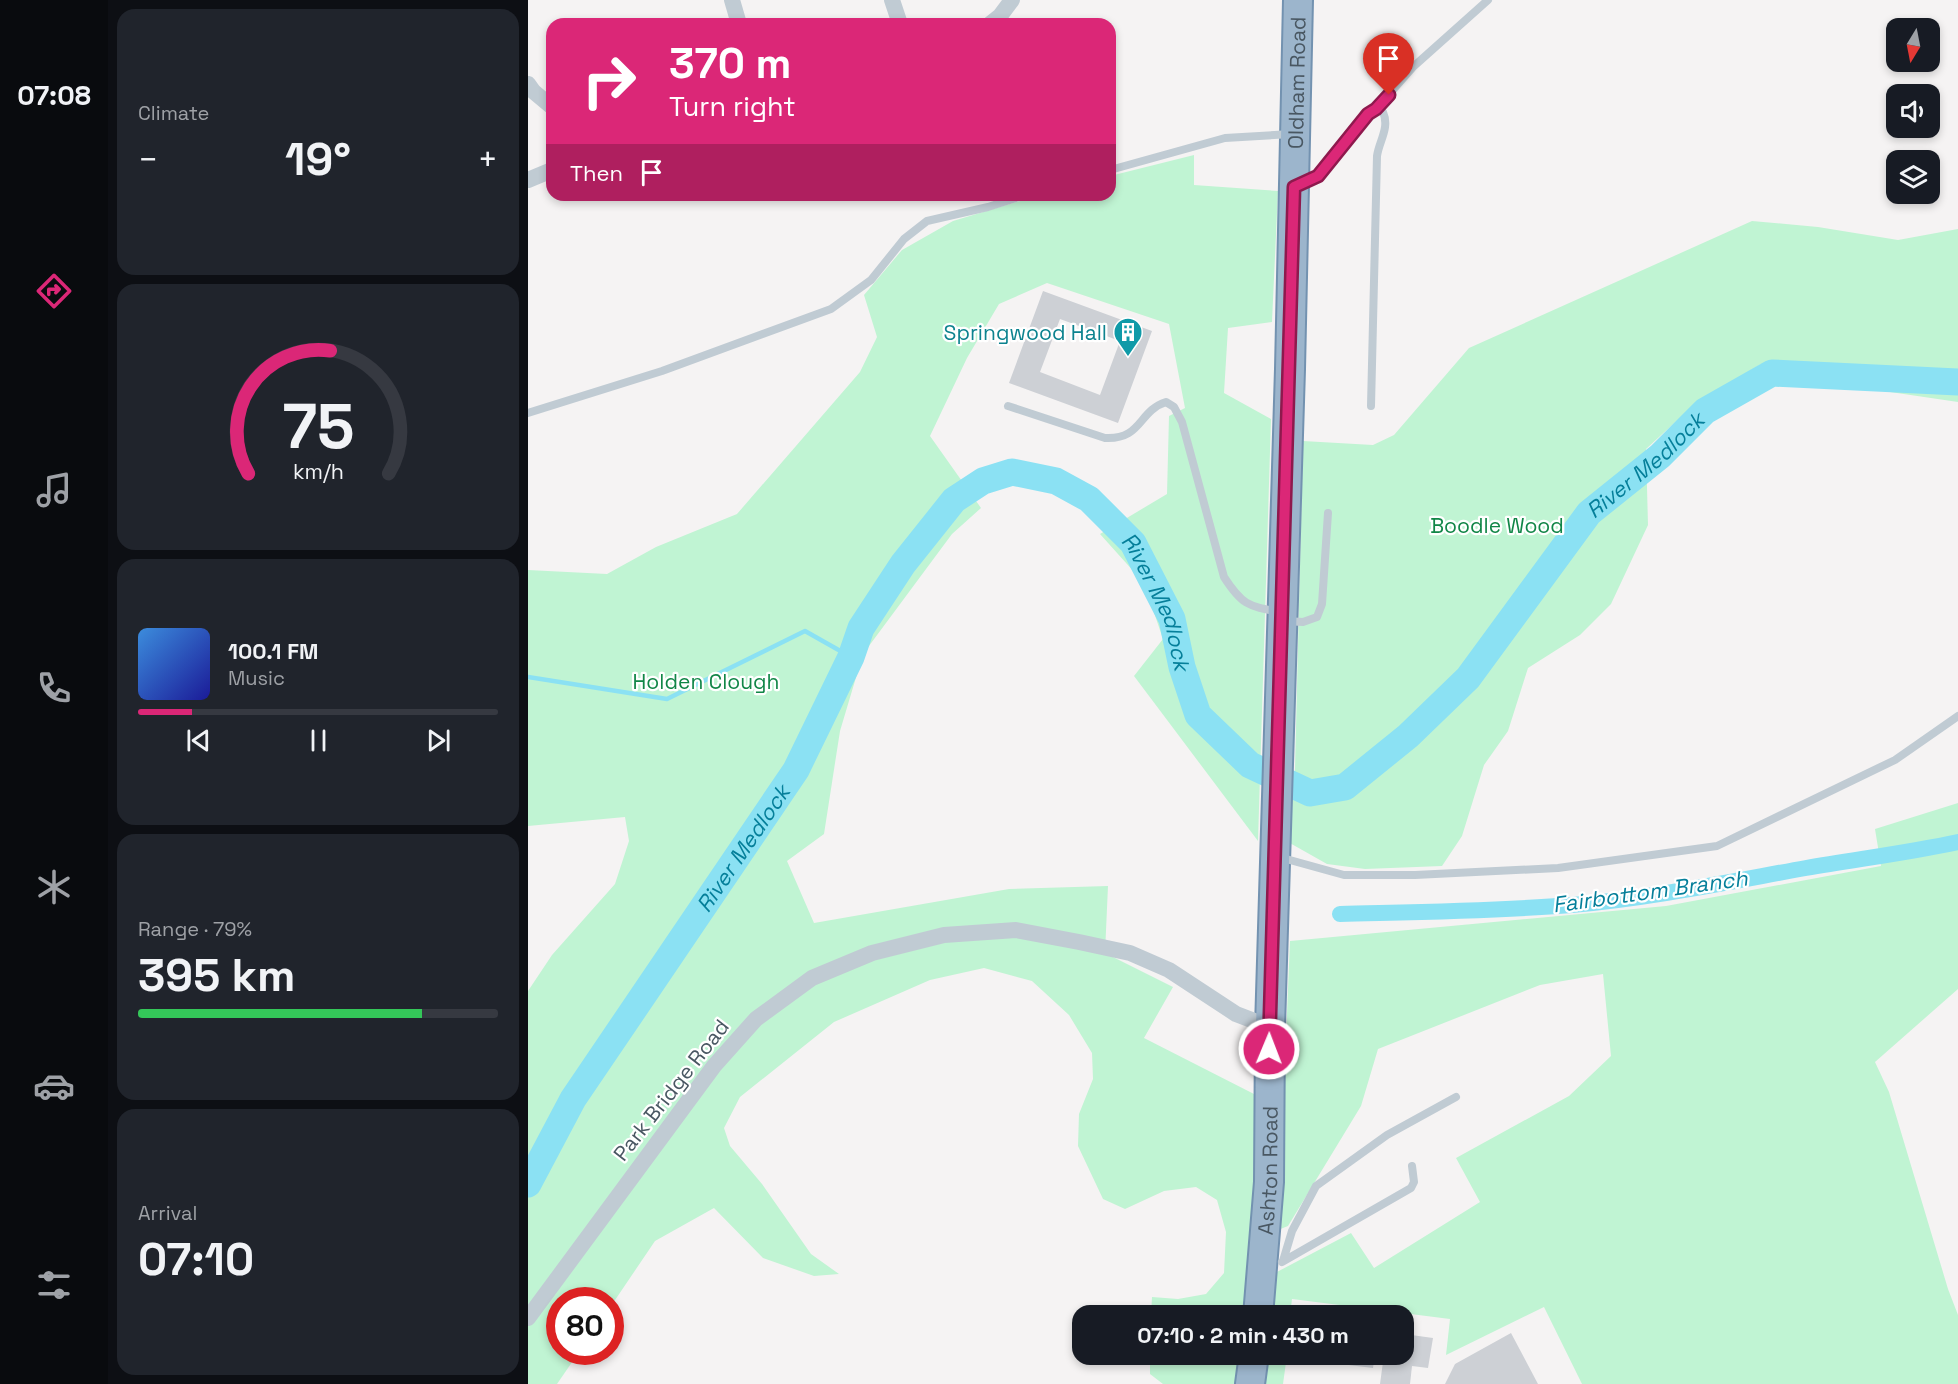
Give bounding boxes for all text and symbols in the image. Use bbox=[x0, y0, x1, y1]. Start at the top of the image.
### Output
street label: Oldham Road bbox=[1281, 16, 1311, 149]
north arrow bbox=[1886, 18, 1940, 72]
map controls bbox=[1886, 18, 1940, 204]
pin bbox=[1363, 33, 1414, 95]
text: 370 m bbox=[669, 37, 791, 90]
icon: right bbox=[570, 42, 648, 120]
icon: arrive bbox=[1372, 42, 1405, 75]
text: 07:08 bbox=[17, 78, 91, 113]
button: sound bbox=[1886, 84, 1940, 138]
text: Turn right bbox=[669, 89, 796, 124]
text: Climate bbox=[138, 100, 209, 126]
text: 19° bbox=[285, 131, 351, 188]
text: − bbox=[138, 139, 158, 181]
text: + bbox=[478, 139, 498, 181]
button: layers bbox=[1886, 150, 1940, 204]
icon: arrive bbox=[635, 156, 668, 189]
text: Then bbox=[570, 159, 623, 187]
icon: directions bbox=[33, 270, 75, 312]
building icon: Springwood Hall bbox=[1112, 316, 1144, 358]
place label: Springwood Hall bbox=[944, 319, 1107, 346]
text: 75 bbox=[282, 387, 354, 466]
water label: River Medlock bbox=[1580, 404, 1712, 524]
text: km/h bbox=[292, 458, 344, 485]
icon: music bbox=[33, 469, 75, 511]
park label: Boodle Wood bbox=[1430, 512, 1564, 539]
water label: River Medlock bbox=[1116, 526, 1197, 675]
text: 100.1 FM bbox=[228, 637, 318, 665]
text: Music bbox=[228, 665, 285, 691]
icon: phone bbox=[33, 667, 75, 709]
park label: Holden Clough bbox=[633, 668, 779, 695]
icon: previous bbox=[182, 724, 215, 757]
icon: pause bbox=[302, 724, 335, 757]
icon: next bbox=[422, 724, 455, 757]
water label: River Medlock bbox=[690, 777, 797, 917]
water label: Fairbottom Branch bbox=[1551, 863, 1750, 919]
icon: climate bbox=[33, 866, 75, 908]
text: Range · 79% bbox=[138, 916, 252, 942]
text: 395 km bbox=[138, 947, 295, 1004]
street label: Park Bridge Road bbox=[607, 1014, 735, 1166]
position arrow bbox=[1237, 1017, 1301, 1081]
icon: car bbox=[33, 1065, 75, 1107]
street label: Ashton Road bbox=[1251, 1106, 1283, 1236]
text: Arrival bbox=[138, 1200, 197, 1226]
text: 07:10 bbox=[138, 1231, 254, 1288]
icon: filters bbox=[33, 1264, 75, 1306]
speed limit sign: 80 bbox=[546, 1287, 624, 1365]
text: 07:10 · 2 min · 430 m bbox=[1137, 1321, 1349, 1349]

